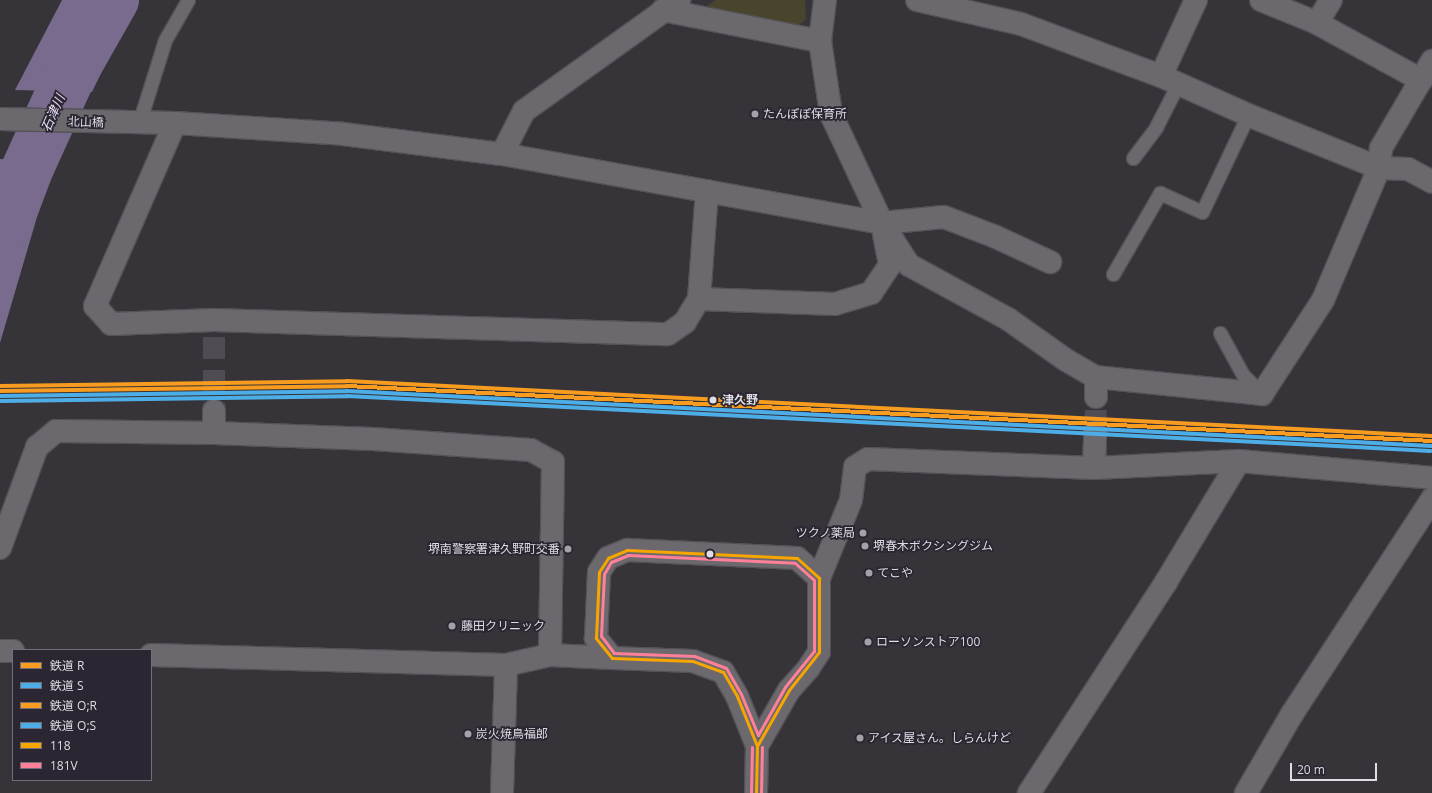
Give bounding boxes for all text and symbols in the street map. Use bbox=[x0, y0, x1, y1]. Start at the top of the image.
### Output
water label: 石津川 bbox=[38, 92, 68, 134]
place label: たんぽぽ保育所 bbox=[763, 107, 847, 121]
marker: たんぽぽ保育所 bbox=[750, 109, 760, 119]
street label: 北山橋 bbox=[68, 114, 104, 130]
place label: 津久野 bbox=[722, 393, 758, 407]
marker: 津久野 bbox=[707, 394, 719, 406]
place label: ツクノ薬局 bbox=[795, 526, 855, 540]
marker: ツクノ薬局 bbox=[858, 528, 868, 538]
place label: 堺春木ボクシングジム bbox=[873, 539, 993, 553]
marker: 堺春木ボクシングジム bbox=[860, 541, 870, 551]
place label: 堺南警察署津久野町交番 bbox=[428, 542, 560, 556]
marker: 堺南警察署津久野町交番 bbox=[563, 544, 573, 554]
unlabelled marker bbox=[705, 549, 715, 559]
place label: てこや bbox=[877, 566, 913, 580]
marker: てこや bbox=[864, 568, 874, 578]
place label: 藤田クリニック bbox=[461, 619, 545, 633]
marker: 藤田クリニック bbox=[446, 620, 458, 632]
place label: ローソンストア100 bbox=[876, 635, 981, 649]
marker: ローソンストア100 bbox=[863, 637, 873, 647]
legend bbox=[12, 649, 152, 781]
text: 鉄道 R bbox=[50, 657, 85, 674]
text: 鉄道 S bbox=[50, 677, 84, 694]
text: 鉄道 O;R bbox=[50, 697, 97, 714]
text: 鉄道 O;S bbox=[50, 717, 96, 734]
place label: 炭火焼鳥福郎 bbox=[476, 727, 548, 741]
marker: 炭火焼鳥福郎 bbox=[463, 729, 473, 739]
place label: アイス屋さん。しらんけど bbox=[868, 731, 1012, 745]
marker: アイス屋さん。しらんけど bbox=[855, 733, 865, 743]
text: 118 bbox=[50, 737, 71, 754]
scale bar bbox=[1292, 755, 1379, 781]
text: 181V bbox=[50, 757, 78, 774]
text: 20 m bbox=[1297, 761, 1325, 778]

